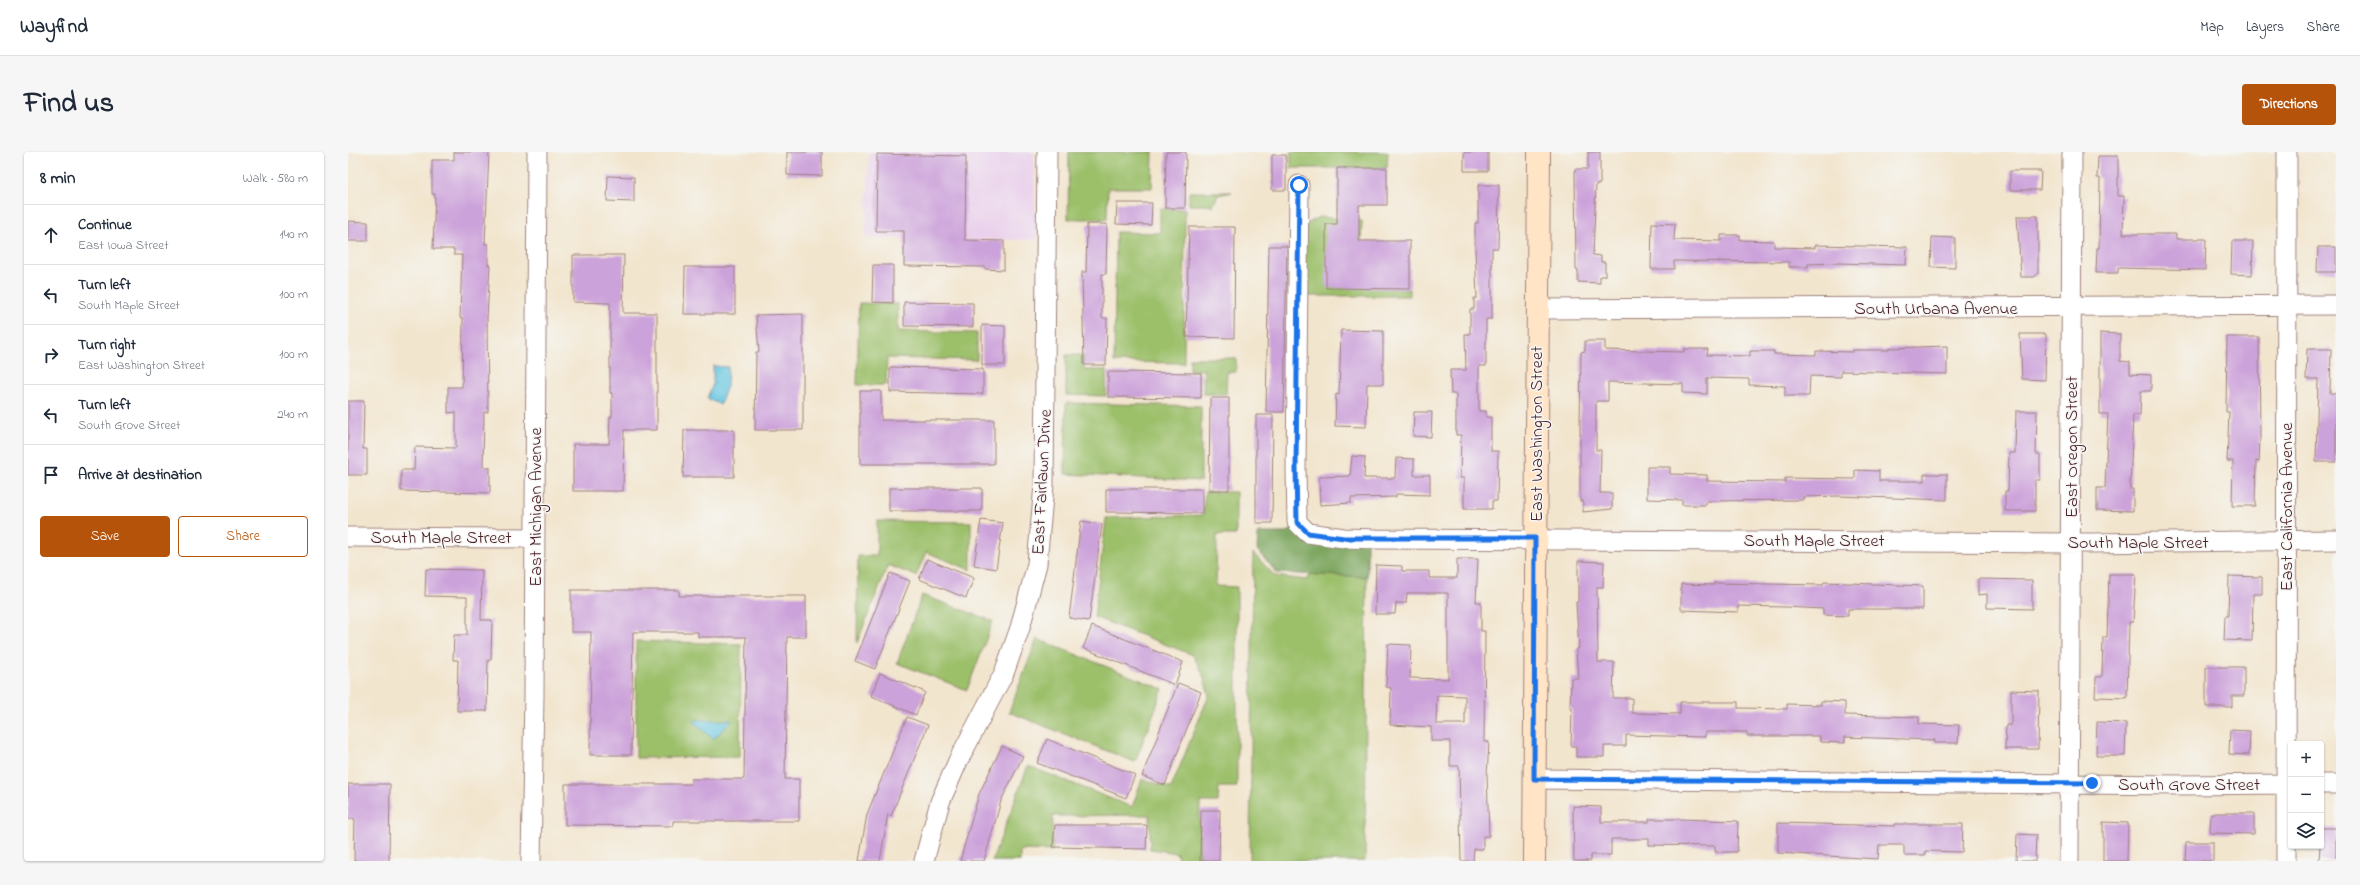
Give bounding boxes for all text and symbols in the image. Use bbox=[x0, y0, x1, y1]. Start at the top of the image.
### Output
text: Wayfind bbox=[20, 14, 88, 41]
text: Map bbox=[2200, 17, 2224, 38]
text: Layers bbox=[2246, 17, 2284, 38]
text: Share bbox=[2306, 17, 2340, 38]
text: Find us bbox=[24, 84, 114, 125]
button: Directions bbox=[2242, 84, 2336, 125]
text: 8 min bbox=[40, 166, 75, 191]
text: Walk · 580 m bbox=[242, 169, 308, 188]
route start bbox=[1290, 176, 1308, 194]
text: Continue bbox=[78, 214, 132, 236]
icon: ahead bbox=[40, 224, 62, 246]
text: 140 m bbox=[280, 225, 308, 244]
text: East Iowa Street bbox=[78, 236, 169, 255]
text: Turn left bbox=[78, 274, 131, 296]
icon: left bbox=[40, 284, 62, 306]
text: 100 m bbox=[279, 285, 308, 304]
text: South Maple Street bbox=[78, 296, 180, 315]
street label: South Urbana Avenue bbox=[1854, 297, 2019, 323]
text: Turn right bbox=[78, 334, 136, 356]
icon: right bbox=[40, 344, 62, 366]
text: 100 m bbox=[279, 345, 308, 364]
street label: East Washington Street bbox=[1525, 346, 1552, 522]
text: East Washington Street bbox=[78, 356, 205, 375]
street label: East Oregon Street bbox=[2060, 376, 2087, 518]
text: Turn left bbox=[78, 394, 131, 416]
icon: left bbox=[40, 404, 62, 426]
text: 240 m bbox=[277, 405, 308, 424]
street label: East Fairlawn Drive bbox=[1026, 408, 1060, 556]
text: South Grove Street bbox=[78, 416, 180, 435]
street label: East California Avenue bbox=[2275, 422, 2301, 591]
street label: East Michigan Avenue bbox=[524, 426, 551, 587]
icon: arrive bbox=[40, 464, 62, 486]
text: Arrive at destination bbox=[78, 464, 202, 486]
button: Save bbox=[40, 516, 170, 557]
button: Share bbox=[178, 516, 308, 557]
street label: South Maple Street bbox=[370, 526, 512, 552]
street label: South Maple Street bbox=[1743, 529, 1885, 555]
street label: South Maple Street bbox=[2067, 531, 2209, 557]
map controls bbox=[2288, 741, 2324, 849]
button: + bbox=[2288, 741, 2324, 777]
street label: South Grove Street bbox=[2118, 773, 2260, 799]
route end bbox=[2083, 774, 2101, 792]
button: − bbox=[2288, 777, 2324, 813]
button: layers bbox=[2288, 813, 2324, 849]

